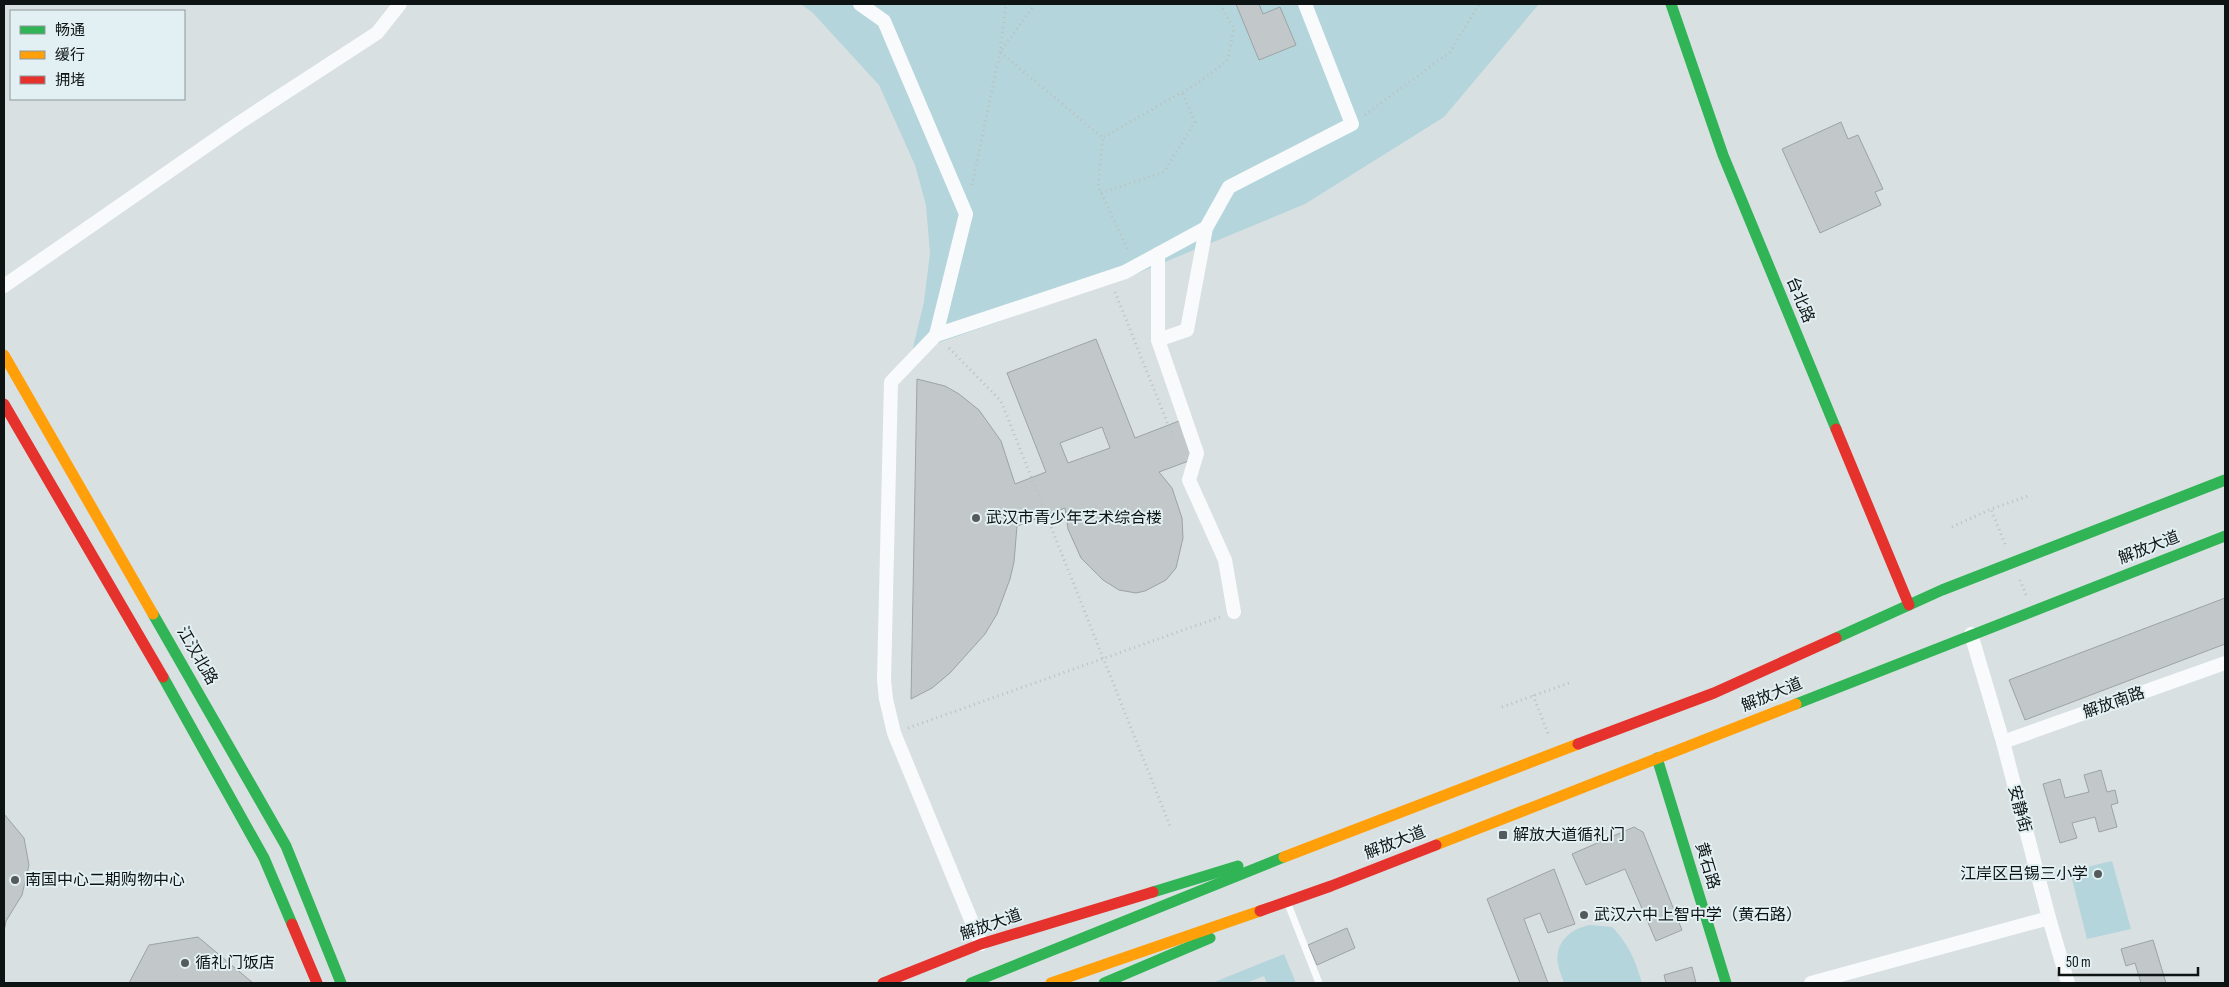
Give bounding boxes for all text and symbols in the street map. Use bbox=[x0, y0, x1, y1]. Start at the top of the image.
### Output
legend bbox=[10, 10, 185, 100]
text: 畅通 bbox=[55, 21, 85, 40]
text: 缓行 bbox=[55, 46, 85, 65]
text: 拥堵 bbox=[55, 71, 85, 90]
street label: 台北路 bbox=[1782, 274, 1818, 326]
place label: 武汉市青少年艺术综合楼 bbox=[986, 509, 1162, 528]
marker: 武汉市青少年艺术综合楼 bbox=[970, 512, 982, 524]
street label: 解放大道 bbox=[2116, 528, 2182, 568]
street label: 江汉北路 bbox=[173, 624, 221, 688]
street label: 解放大道 bbox=[1739, 674, 1805, 716]
street label: 解放南路 bbox=[2081, 684, 2147, 722]
street label: 安静街 bbox=[2004, 783, 2034, 835]
street label: 解放大道 bbox=[1362, 823, 1428, 863]
place label: 解放大道循礼门 bbox=[1513, 826, 1625, 845]
marker: 解放大道循礼门 bbox=[1497, 829, 1509, 841]
street label: 黄石路 bbox=[1691, 840, 1723, 892]
place label: 江岸区吕锡三小学 bbox=[1960, 865, 2088, 884]
marker: 江岸区吕锡三小学 bbox=[2092, 868, 2104, 880]
place label: 南国中心二期购物中心 bbox=[25, 871, 185, 890]
marker: 南国中心二期购物中心 bbox=[9, 874, 21, 886]
street label: 解放大道 bbox=[958, 906, 1024, 944]
place label: 武汉六中上智中学（黄石路） bbox=[1594, 906, 1802, 925]
marker: 武汉六中上智中学（黄石路） bbox=[1578, 909, 1590, 921]
scale bar bbox=[2059, 944, 2198, 976]
text: 50 m bbox=[2066, 953, 2091, 972]
place label: 循礼门饭店 bbox=[195, 954, 275, 973]
marker: 循礼门饭店 bbox=[179, 957, 191, 969]

